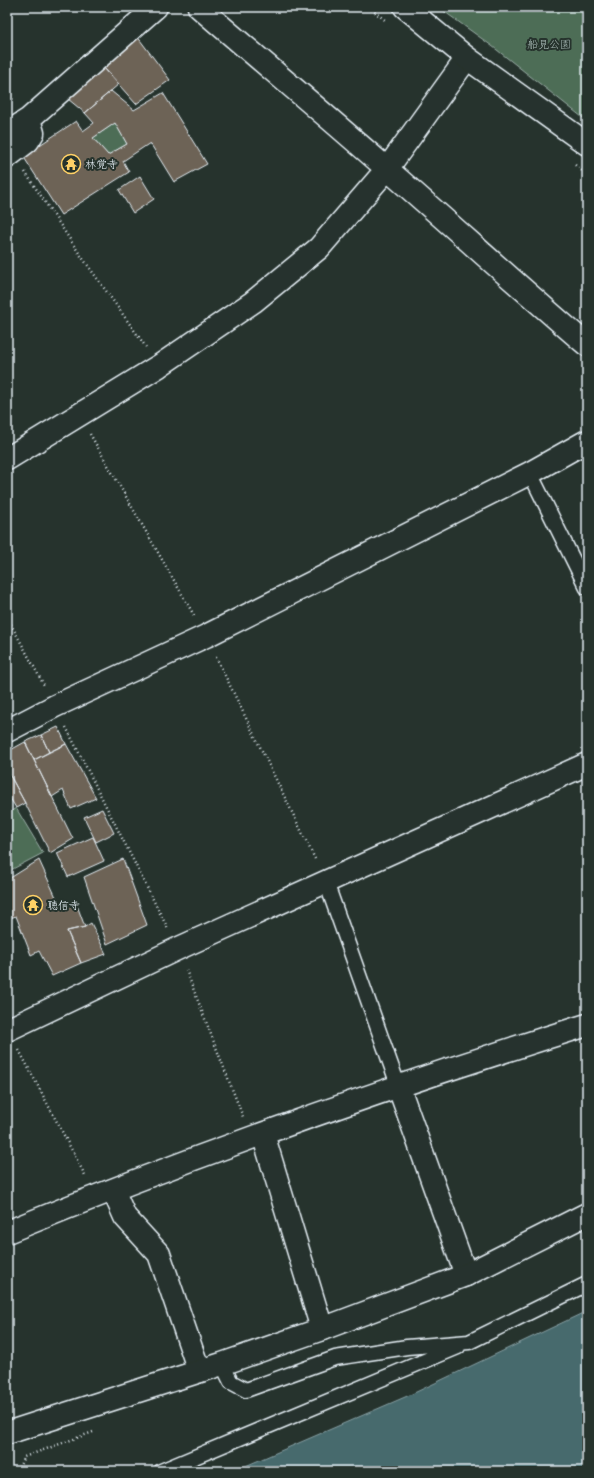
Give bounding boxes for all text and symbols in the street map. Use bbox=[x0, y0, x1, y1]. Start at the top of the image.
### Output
park label: 船見公園 bbox=[527, 38, 571, 51]
temple icon: 林覚寺 bbox=[60, 153, 82, 175]
place label: 林覚寺 bbox=[85, 158, 118, 171]
temple icon: 聴信寺 bbox=[22, 894, 44, 916]
place label: 聴信寺 bbox=[47, 899, 80, 912]

